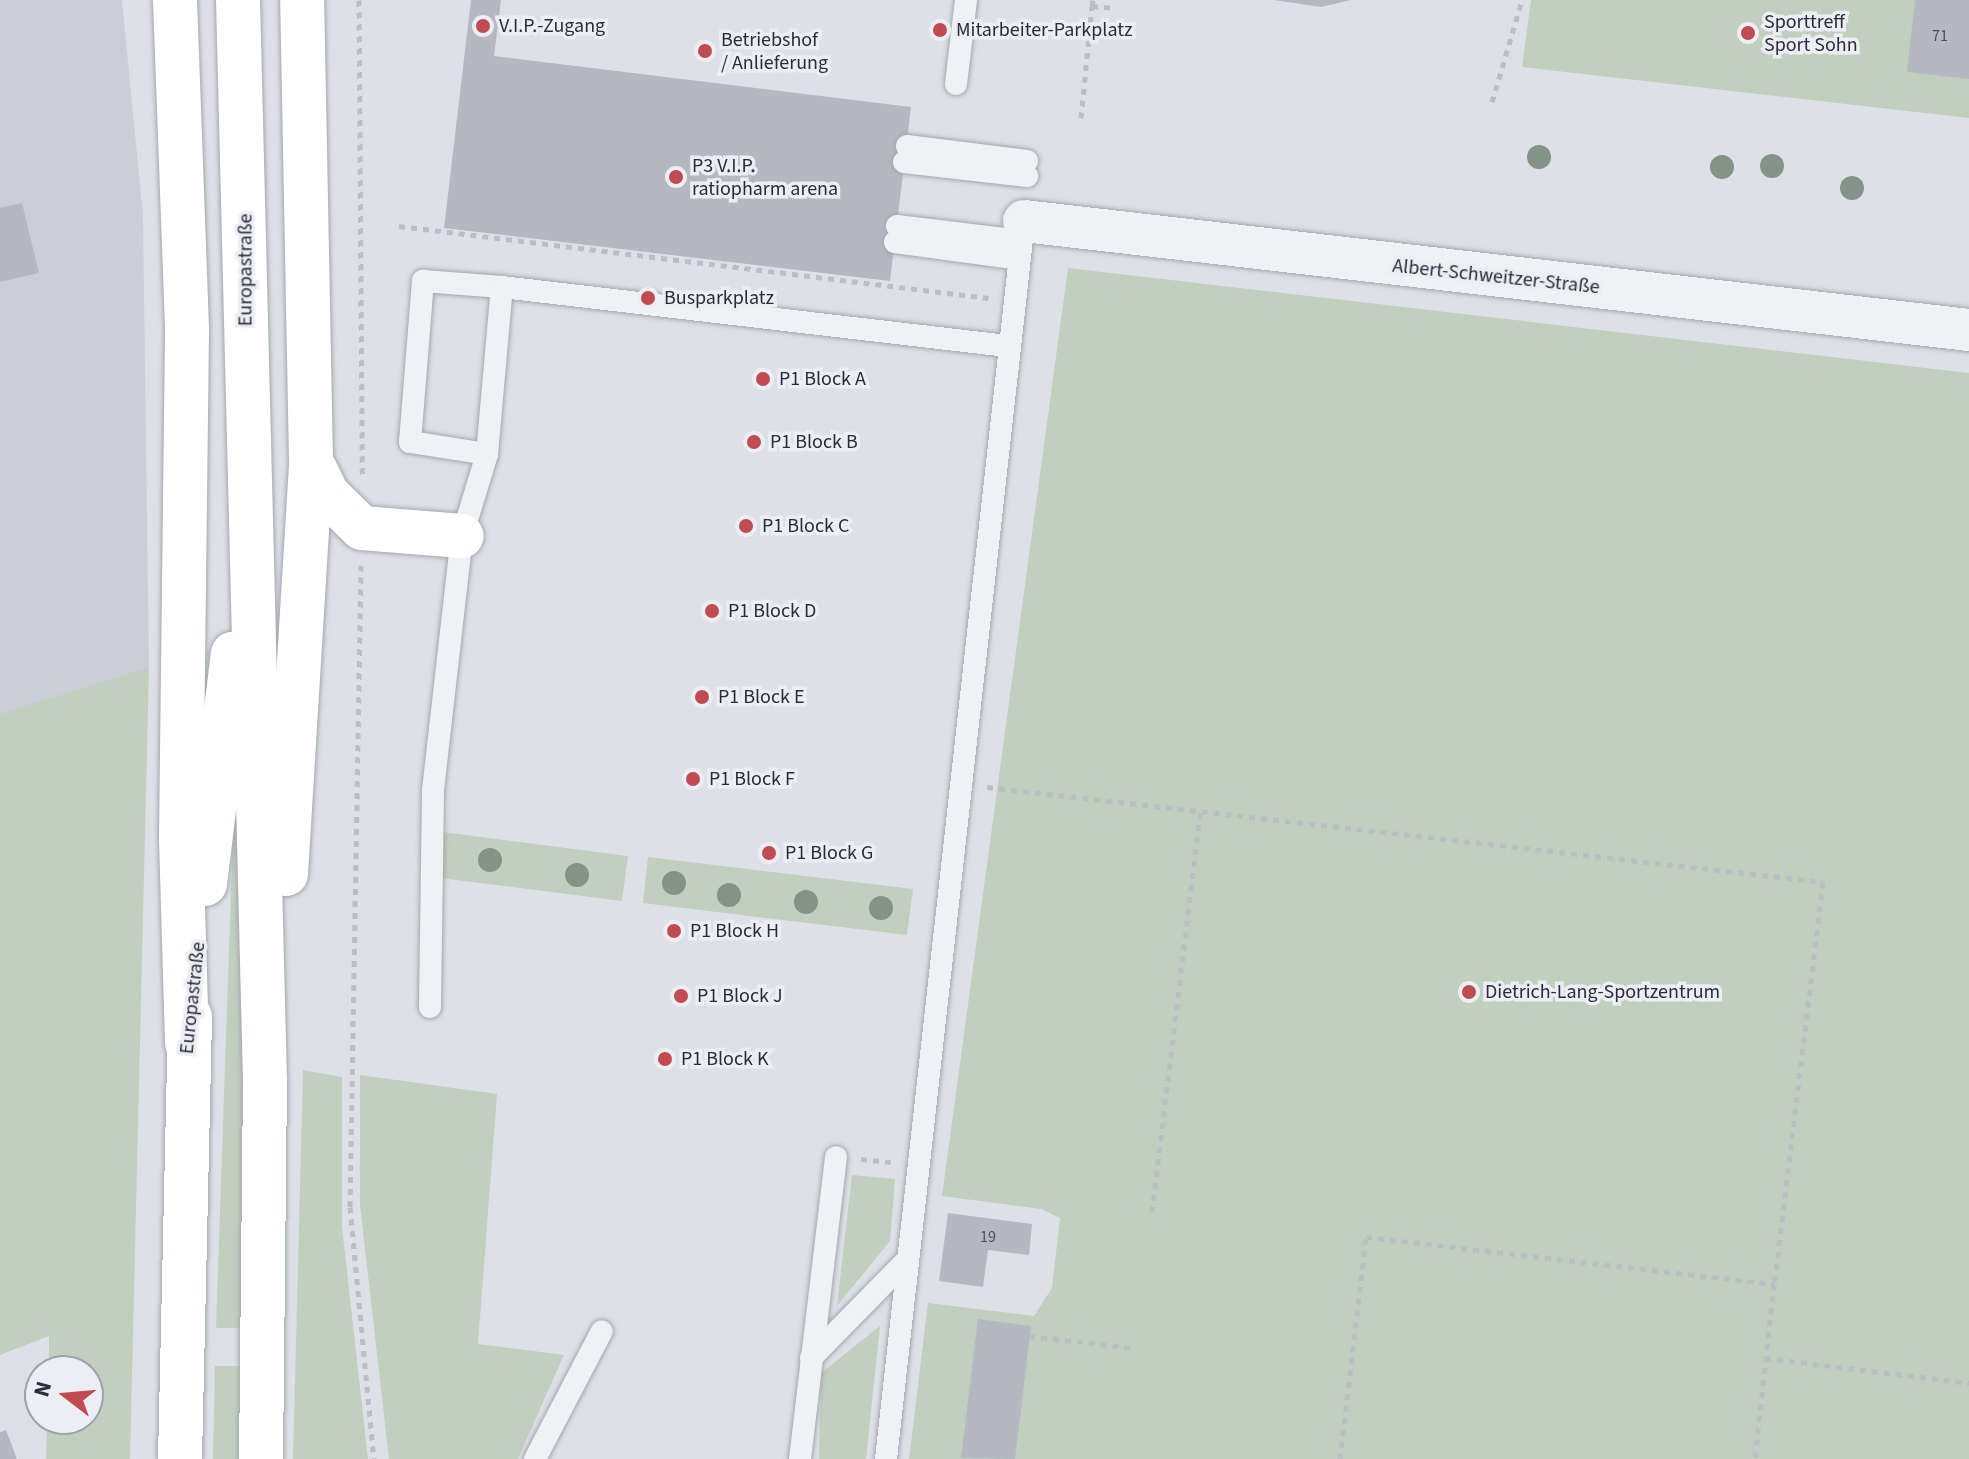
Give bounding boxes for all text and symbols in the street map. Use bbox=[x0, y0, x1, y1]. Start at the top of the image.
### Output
place label: Sporttreff Sport Sohn bbox=[1764, 10, 1858, 57]
place label: V.I.P.-Zugang bbox=[499, 14, 605, 38]
marker: V.I.P.-Zugang bbox=[474, 17, 492, 35]
place label: Mitarbeiter-Parkplatz bbox=[956, 18, 1132, 42]
marker: Mitarbeiter-Parkplatz bbox=[931, 21, 949, 39]
marker: Sporttreff Sport Sohn bbox=[1739, 24, 1757, 42]
house number: 71 bbox=[1932, 26, 1948, 46]
place label: Betriebshof / Anlieferung bbox=[721, 28, 828, 75]
marker: Betriebshof / Anlieferung bbox=[696, 42, 714, 60]
place label: P3 V.I.P. ratiopharm arena bbox=[692, 154, 838, 201]
marker: P3 V.I.P. ratiopharm arena bbox=[667, 168, 685, 186]
street label: Europastraße bbox=[234, 214, 258, 326]
street label: Albert-Schweitzer-Straße bbox=[1391, 254, 1601, 300]
place label: Busparkplatz bbox=[664, 286, 774, 310]
marker: Busparkplatz bbox=[639, 289, 657, 307]
place label: P1 Block A bbox=[779, 367, 866, 391]
marker: P1 Block A bbox=[754, 370, 772, 388]
place label: P1 Block B bbox=[770, 430, 858, 454]
marker: P1 Block B bbox=[745, 433, 763, 451]
place label: P1 Block C bbox=[762, 514, 849, 538]
marker: P1 Block C bbox=[737, 517, 755, 535]
place label: P1 Block D bbox=[728, 599, 816, 623]
marker: P1 Block D bbox=[703, 602, 721, 620]
place label: P1 Block E bbox=[718, 685, 805, 709]
marker: P1 Block E bbox=[693, 688, 711, 706]
place label: P1 Block F bbox=[709, 767, 795, 791]
marker: P1 Block F bbox=[684, 770, 702, 788]
place label: P1 Block G bbox=[785, 841, 873, 865]
marker: P1 Block G bbox=[760, 844, 778, 862]
place label: P1 Block H bbox=[690, 919, 779, 943]
marker: P1 Block H bbox=[665, 922, 683, 940]
street label: Europastraße bbox=[175, 941, 211, 1055]
place label: Dietrich-Lang-Sportzentrum bbox=[1485, 980, 1720, 1004]
marker: Dietrich-Lang-Sportzentrum bbox=[1460, 983, 1478, 1001]
place label: P1 Block J bbox=[697, 984, 783, 1008]
marker: P1 Block J bbox=[672, 987, 690, 1005]
place label: P1 Block K bbox=[681, 1047, 769, 1071]
marker: P1 Block K bbox=[656, 1050, 674, 1068]
house number: 19 bbox=[980, 1227, 996, 1247]
north arrow bbox=[24, 1355, 104, 1435]
text: N bbox=[25, 1377, 60, 1400]

